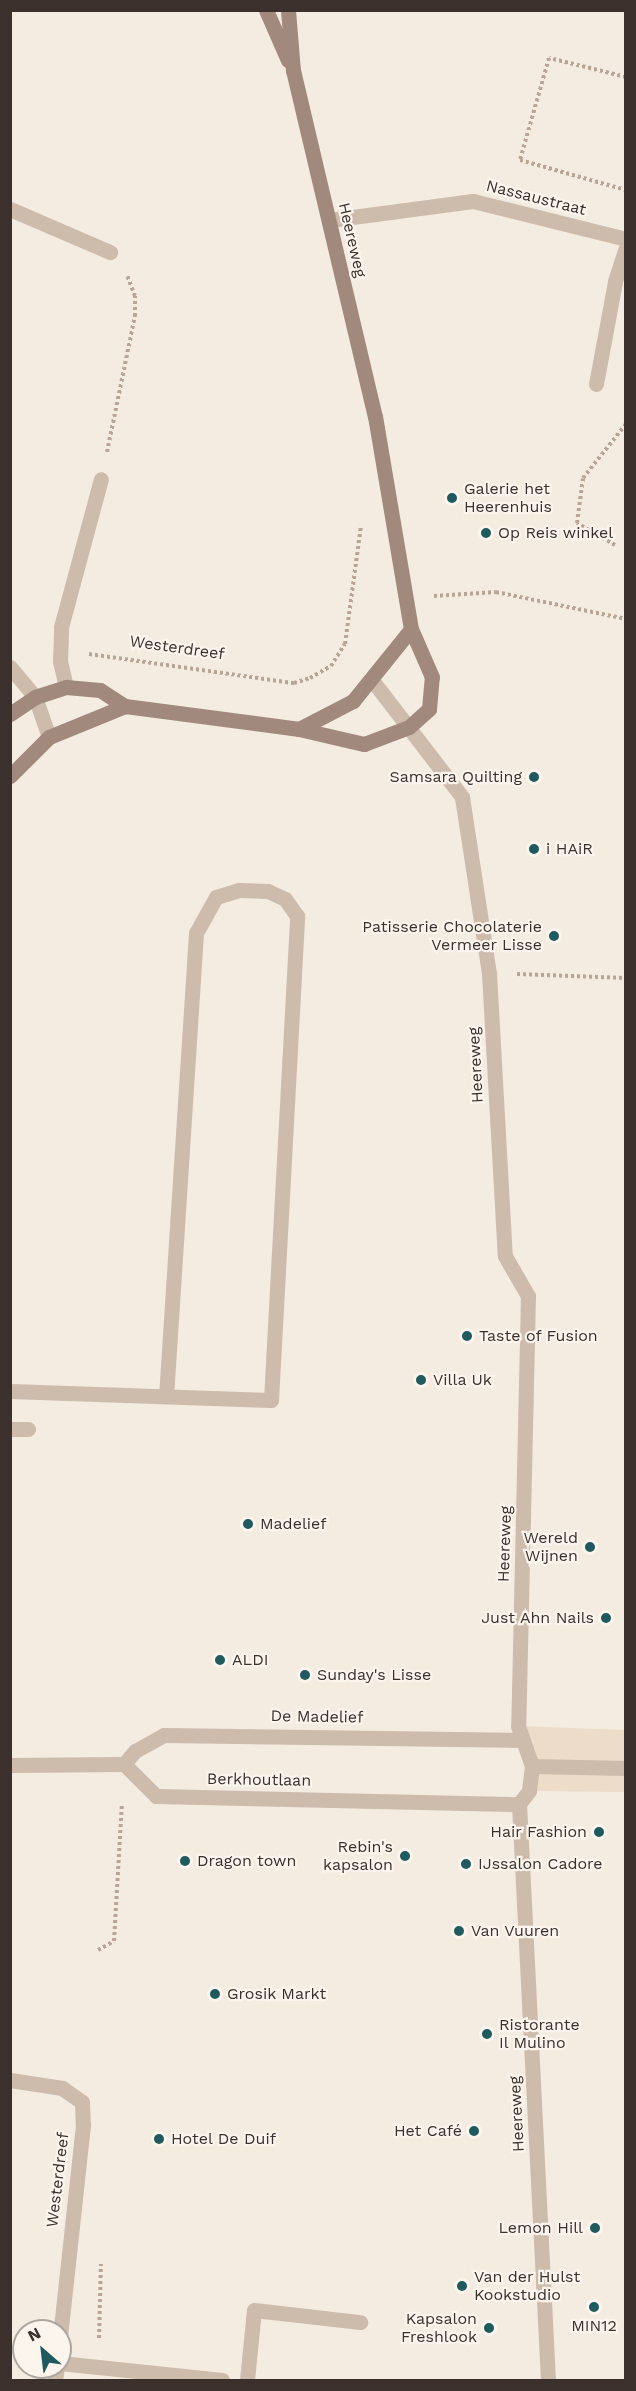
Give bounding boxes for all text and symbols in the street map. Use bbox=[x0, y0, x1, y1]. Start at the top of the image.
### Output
street label: Nassaustraat bbox=[484, 176, 588, 220]
street label: Heereweg bbox=[334, 201, 370, 279]
place label: Galerie het Heerenhuis bbox=[464, 479, 552, 517]
marker: Galerie het Heerenhuis bbox=[445, 491, 459, 505]
place label: Op Reis winkel bbox=[498, 523, 614, 543]
marker: Op Reis winkel bbox=[479, 526, 493, 540]
street label: Westerdreef bbox=[128, 632, 226, 664]
place label: Samsara Quilting bbox=[389, 767, 522, 787]
marker: Samsara Quilting bbox=[527, 770, 541, 784]
place label: i HAiR bbox=[546, 839, 593, 859]
marker: i HAiR bbox=[527, 842, 541, 856]
place label: Patisserie Chocolaterie Vermeer Lisse bbox=[362, 917, 542, 955]
marker: Patisserie Chocolaterie Vermeer Lisse bbox=[547, 929, 561, 943]
street label: Heereweg bbox=[464, 1026, 488, 1104]
place label: Taste of Fusion bbox=[479, 1326, 598, 1346]
marker: Taste of Fusion bbox=[460, 1329, 474, 1343]
place label: Villa Uk bbox=[433, 1370, 492, 1390]
marker: Villa Uk bbox=[414, 1373, 428, 1387]
street label: Heereweg bbox=[494, 1506, 516, 1582]
place label: Madelief bbox=[260, 1514, 326, 1534]
marker: Madelief bbox=[241, 1517, 255, 1531]
place label: Wereld Wijnen bbox=[524, 1528, 578, 1566]
marker: Wereld Wijnen bbox=[583, 1540, 597, 1554]
place label: Just Ahn Nails bbox=[481, 1608, 594, 1628]
marker: Just Ahn Nails bbox=[599, 1611, 613, 1625]
place label: ALDI bbox=[232, 1650, 268, 1670]
marker: ALDI bbox=[213, 1653, 227, 1667]
place label: Sunday's Lisse bbox=[317, 1665, 431, 1685]
marker: Sunday's Lisse bbox=[298, 1668, 312, 1682]
street label: De Madelief bbox=[270, 1707, 364, 1727]
street label: Berkhoutlaan bbox=[207, 1769, 311, 1791]
place label: Hair Fashion bbox=[490, 1822, 587, 1842]
marker: Hair Fashion bbox=[592, 1825, 606, 1839]
place label: Rebin's kapsalon bbox=[323, 1837, 393, 1875]
marker: Rebin's kapsalon bbox=[398, 1849, 412, 1863]
place label: Dragon town bbox=[197, 1851, 297, 1871]
marker: Dragon town bbox=[178, 1854, 192, 1868]
place label: IJssalon Cadore bbox=[478, 1854, 603, 1874]
marker: IJssalon Cadore bbox=[459, 1857, 473, 1871]
place label: Van Vuuren bbox=[471, 1921, 560, 1941]
marker: Van Vuuren bbox=[452, 1924, 466, 1938]
place label: Grosik Markt bbox=[227, 1984, 327, 2004]
marker: Grosik Markt bbox=[208, 1987, 222, 2001]
place label: Ristorante Il Mulino bbox=[499, 2015, 580, 2053]
marker: Ristorante Il Mulino bbox=[480, 2027, 494, 2041]
street label: Heereweg bbox=[505, 2075, 529, 2153]
place label: Het Café bbox=[394, 2121, 462, 2141]
marker: Het Café bbox=[467, 2124, 481, 2138]
place label: Hotel De Duif bbox=[171, 2129, 277, 2149]
street label: Westerdreef bbox=[43, 2131, 73, 2229]
marker: Hotel De Duif bbox=[152, 2132, 166, 2146]
place label: Lemon Hill bbox=[498, 2218, 583, 2238]
marker: Lemon Hill bbox=[588, 2221, 602, 2235]
place label: Van der Hulst Kookstudio bbox=[474, 2267, 581, 2305]
marker: Van der Hulst Kookstudio bbox=[455, 2279, 469, 2293]
marker: MIN12 bbox=[587, 2300, 601, 2314]
place label: Kapsalon Freshlook bbox=[401, 2309, 477, 2347]
place label: MIN12 bbox=[571, 2316, 617, 2336]
north arrow bbox=[12, 2319, 72, 2379]
marker: Kapsalon Freshlook bbox=[482, 2321, 496, 2335]
text: N bbox=[25, 2323, 44, 2346]

